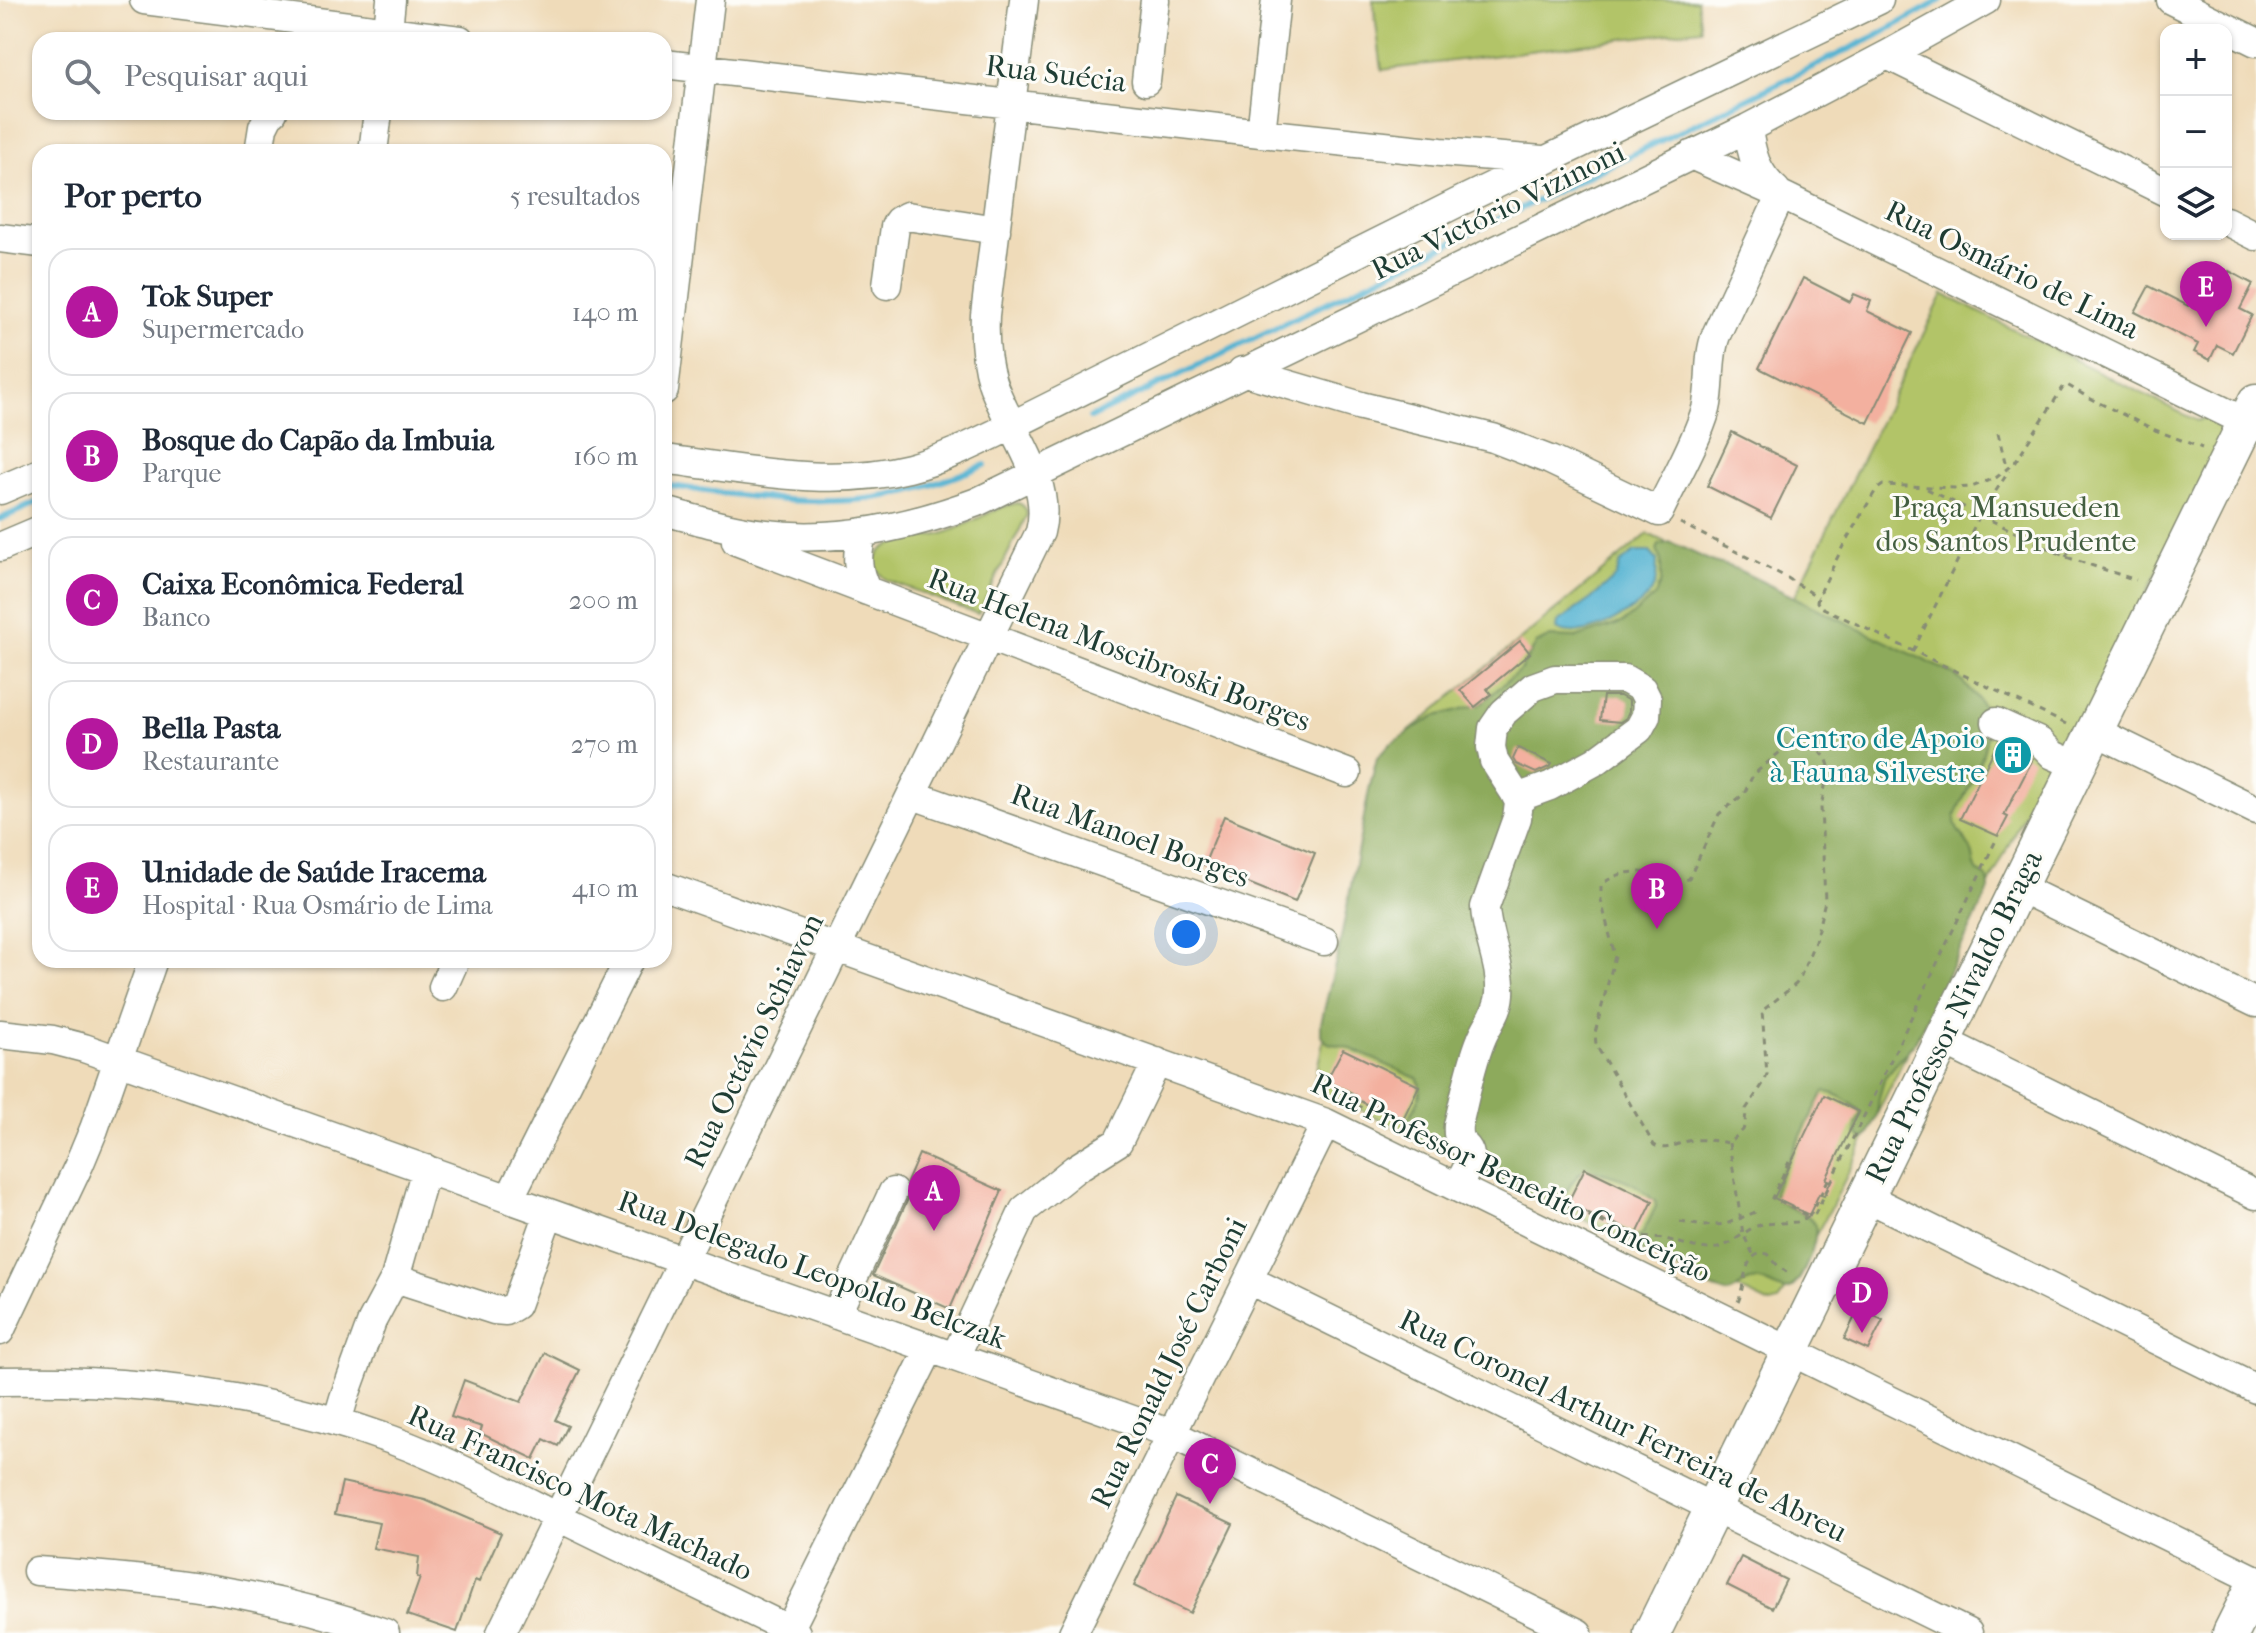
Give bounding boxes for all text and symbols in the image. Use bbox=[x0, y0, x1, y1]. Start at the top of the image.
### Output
map controls bbox=[2160, 24, 2232, 240]
button: + bbox=[2160, 24, 2232, 96]
search box bbox=[32, 32, 672, 120]
street label: Rua Suécia bbox=[984, 48, 1130, 100]
icon: search bbox=[60, 54, 104, 98]
text: Pesquisar aqui bbox=[124, 59, 308, 94]
button: − bbox=[2160, 96, 2232, 168]
street label: Rua Victório Vizinoni bbox=[1366, 134, 1631, 288]
button: layers bbox=[2160, 168, 2232, 240]
text: Por perto bbox=[64, 176, 202, 216]
text: 5 resultados bbox=[510, 181, 640, 212]
street label: Rua Osmário de Lima bbox=[1879, 193, 2146, 347]
pin: E bbox=[2180, 261, 2232, 327]
text: Tok Super bbox=[142, 279, 273, 314]
text: A bbox=[84, 297, 100, 328]
text: 140 m bbox=[572, 297, 638, 328]
text: Supermercado bbox=[142, 314, 304, 345]
text: Bosque do Capão da Imbuia bbox=[142, 423, 494, 458]
text: B bbox=[84, 441, 100, 472]
text: 160 m bbox=[573, 441, 638, 472]
text: Parque bbox=[142, 458, 221, 489]
park label: Praça Mansueden dos Santos Prudente bbox=[1876, 490, 2137, 559]
street label: Rua Helena Moscibroski Borges bbox=[923, 561, 1315, 739]
text: Caixa Econômica Federal bbox=[142, 567, 464, 602]
text: C bbox=[83, 585, 101, 616]
text: 200 m bbox=[569, 585, 638, 616]
text: Banco bbox=[142, 602, 211, 633]
text: Bella Pasta bbox=[142, 711, 280, 746]
place label: Centro de Apoio à Fauna Silvestre bbox=[1770, 721, 1985, 790]
text: D bbox=[82, 729, 102, 760]
text: 270 m bbox=[571, 729, 638, 760]
building icon: Centro de Apoio à Fauna Silvestre bbox=[1992, 734, 2034, 776]
text: Restaurante bbox=[142, 746, 279, 777]
street label: Rua Manoel Borges bbox=[1006, 777, 1254, 895]
street label: Rua Professor Nivaldo Braga bbox=[1858, 844, 2051, 1189]
text: Unidade de Saúde Iracema bbox=[142, 855, 486, 890]
pin: B bbox=[1631, 863, 1683, 929]
text: E bbox=[84, 873, 100, 904]
text: 410 m bbox=[572, 873, 638, 904]
text: Hospital · Rua Osmário de Lima bbox=[142, 890, 493, 921]
street label: Rua Octávio Schiavon bbox=[677, 907, 831, 1174]
your location bbox=[1166, 914, 1206, 954]
street label: Rua Professor Benedito Conceição bbox=[1306, 1066, 1716, 1290]
pin: A bbox=[908, 1165, 960, 1231]
street label: Rua Delegado Leopoldo Belczak bbox=[613, 1183, 1011, 1357]
street label: Rua Ronald José Carboni bbox=[1083, 1212, 1255, 1514]
pin: D bbox=[1836, 1267, 1888, 1333]
street label: Rua Coronel Arthur Ferreira de Abreu bbox=[1394, 1302, 1852, 1550]
street label: Rua Francisco Mota Machado bbox=[402, 1398, 758, 1588]
pin: C bbox=[1184, 1438, 1236, 1504]

